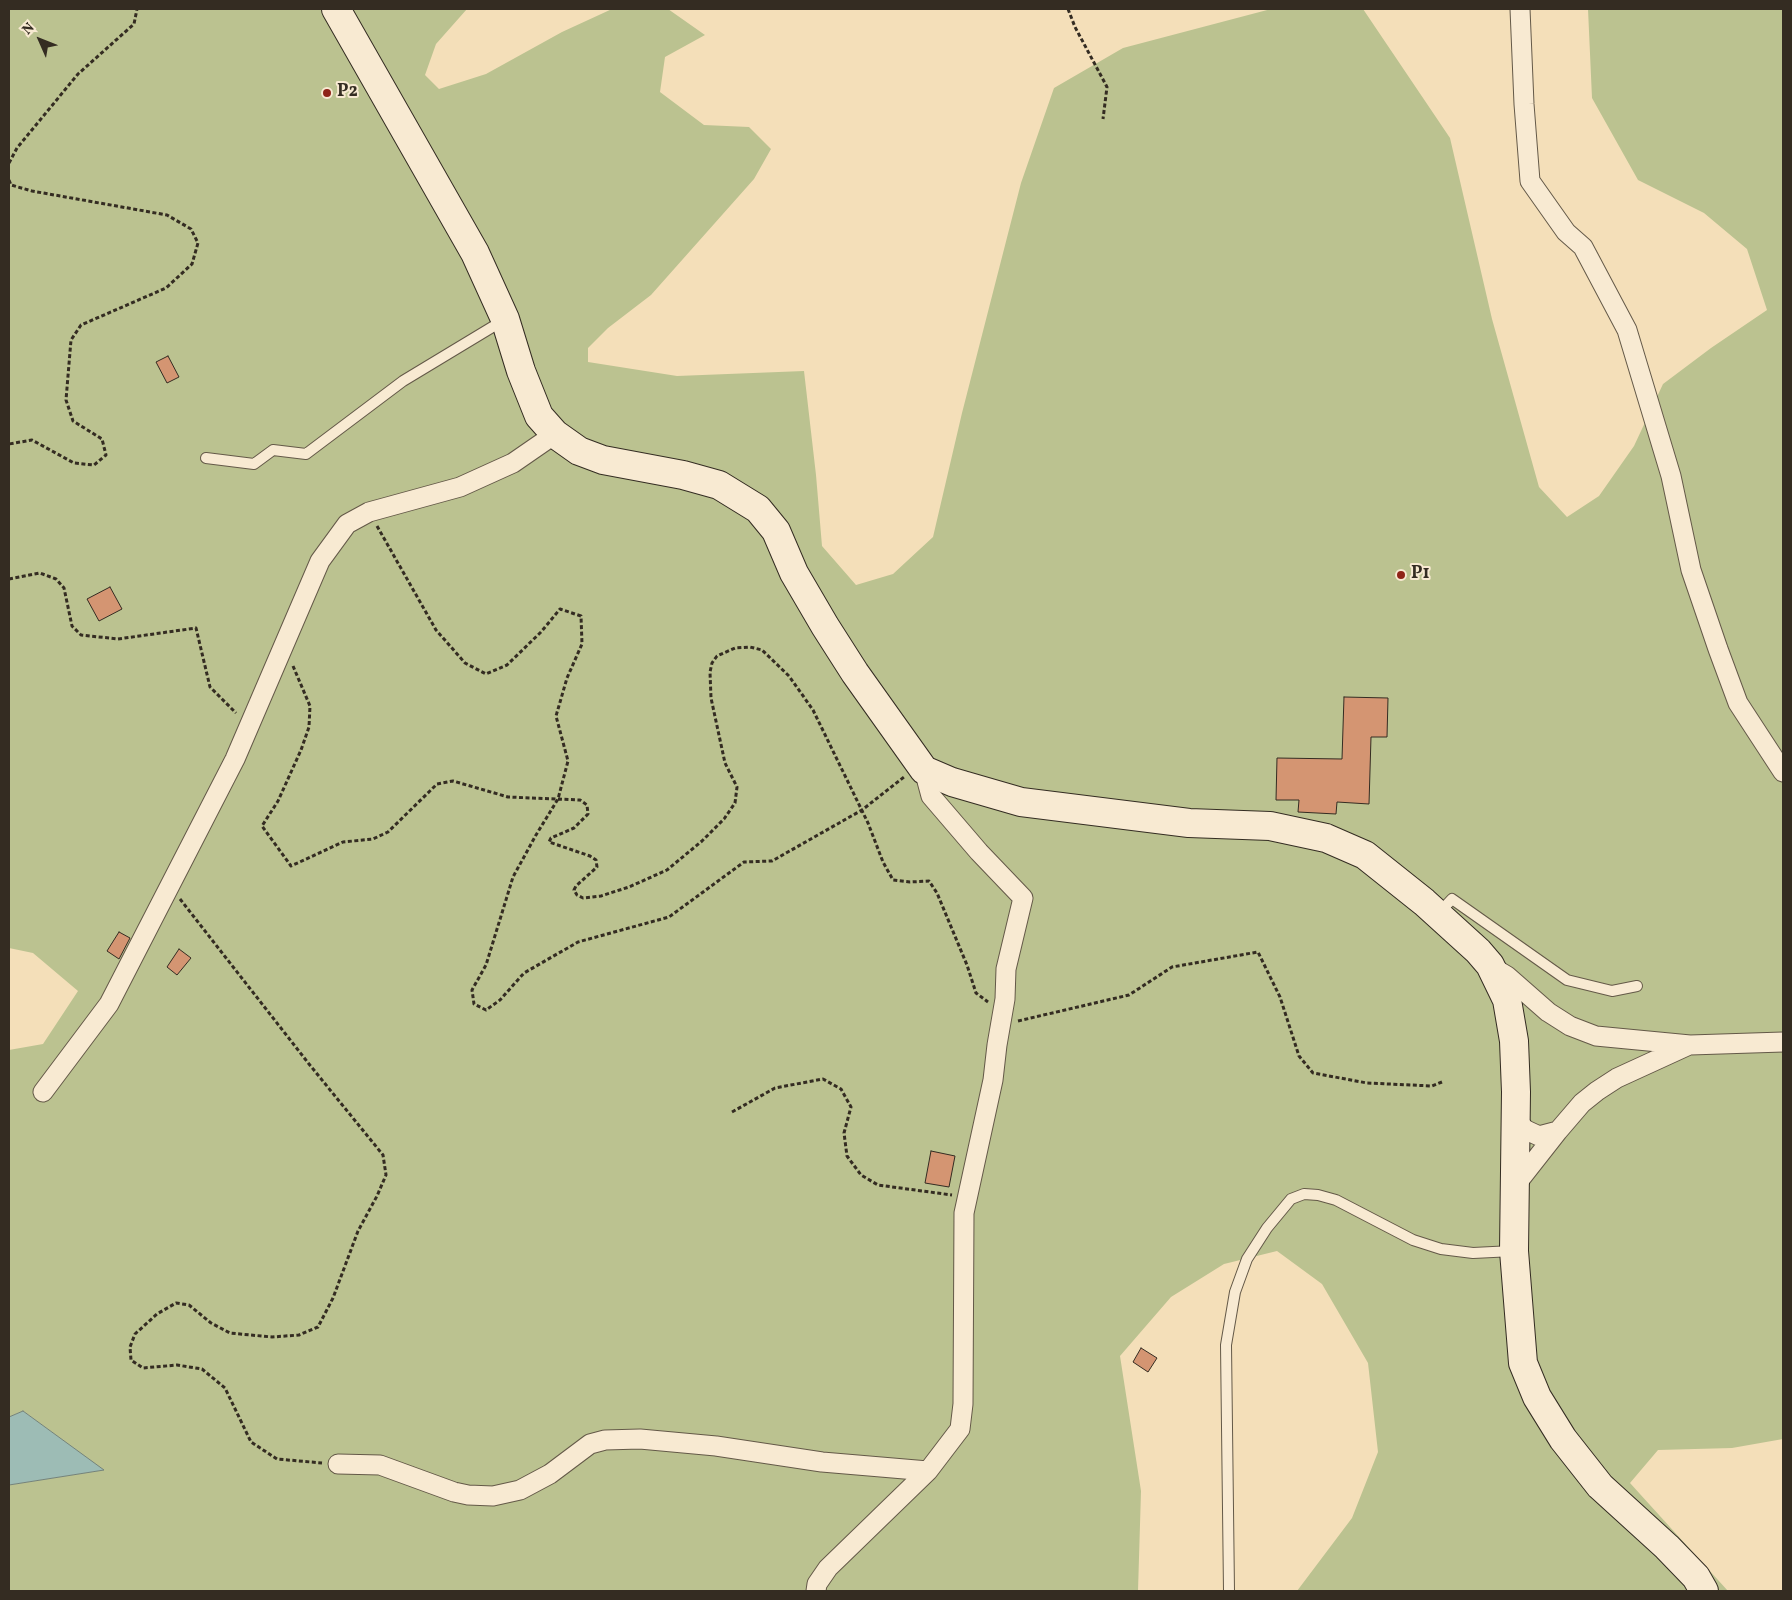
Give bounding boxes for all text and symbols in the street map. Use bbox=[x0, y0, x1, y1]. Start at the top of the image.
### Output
north arrow bbox=[15, 15, 65, 65]
text: N bbox=[18, 19, 39, 39]
place label: P2 bbox=[337, 82, 358, 104]
marker: P2 bbox=[321, 87, 333, 99]
place label: P1 bbox=[1411, 564, 1430, 586]
marker: P1 bbox=[1395, 569, 1407, 581]

